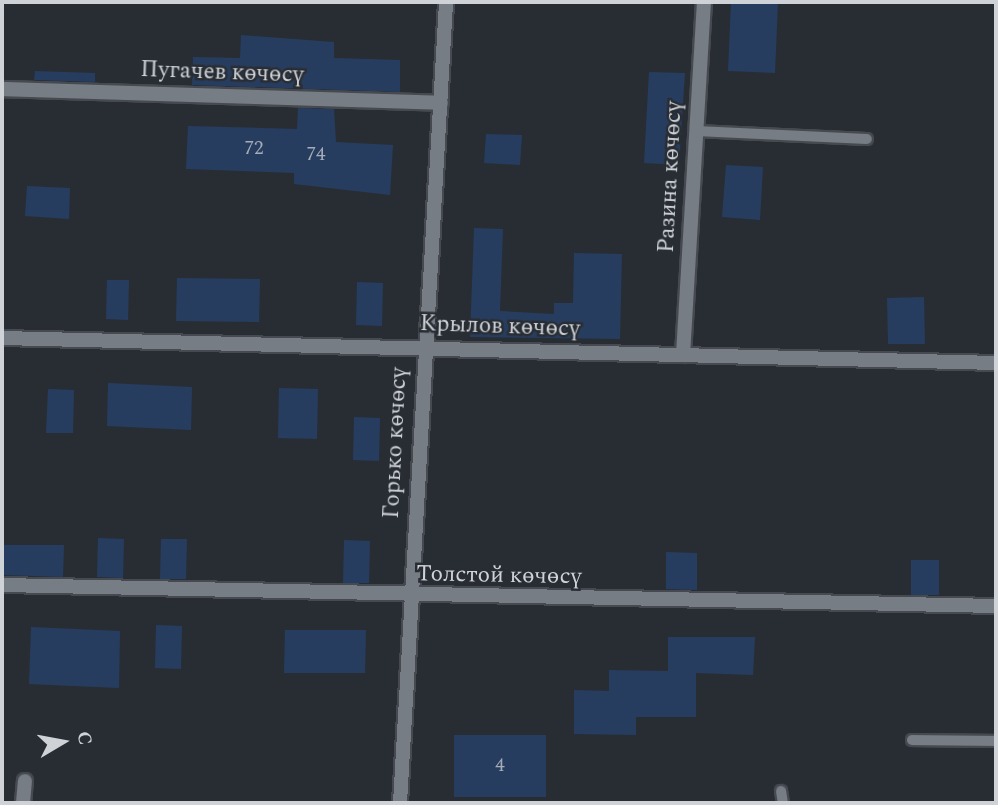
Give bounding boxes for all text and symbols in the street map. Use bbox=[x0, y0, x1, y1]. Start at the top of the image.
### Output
street label: Пугачев көчөсү bbox=[140, 56, 304, 90]
street label: Разина көчөсү bbox=[653, 100, 689, 254]
house number: 72 bbox=[245, 138, 263, 160]
house number: 74 bbox=[307, 144, 325, 166]
street label: Крылов көчөсү bbox=[419, 310, 581, 344]
street label: Горько көчөсү bbox=[378, 367, 414, 519]
street label: Толстой көчөсү bbox=[416, 561, 582, 591]
north arrow bbox=[28, 707, 98, 777]
text: С bbox=[69, 729, 100, 747]
house number: 4 bbox=[495, 755, 505, 777]

